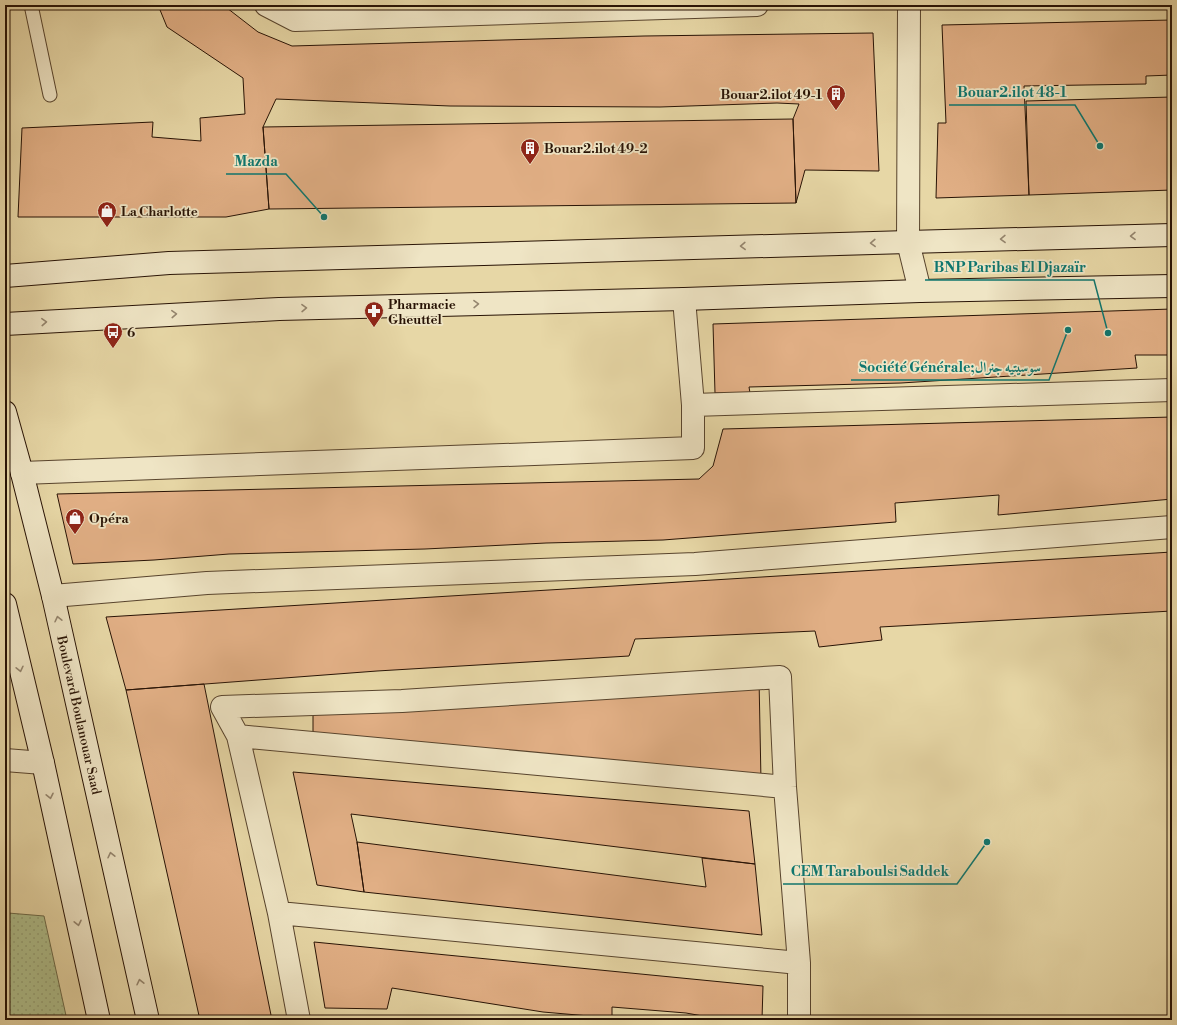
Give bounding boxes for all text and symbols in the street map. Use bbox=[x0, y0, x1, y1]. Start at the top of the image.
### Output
callout: Bouar2.ilot 48-1 bbox=[949, 79, 1075, 105]
building icon: Bouar2.ilot 49-1 bbox=[825, 83, 847, 111]
text: Bouar2.ilot 48-1 bbox=[957, 84, 1067, 102]
place label: Bouar2.ilot 49-1 bbox=[720, 87, 823, 103]
building icon: Bouar2.ilot 49-2 bbox=[519, 137, 541, 165]
place label: Bouar2.ilot 49-2 bbox=[544, 141, 648, 157]
callout: Mazda bbox=[226, 148, 286, 174]
text: Mazda bbox=[234, 153, 278, 171]
shop icon: La Charlotte bbox=[96, 200, 118, 228]
place label: La Charlotte bbox=[121, 204, 198, 220]
one-way arrow bbox=[1130, 232, 1136, 240]
one-way arrow bbox=[1000, 235, 1006, 243]
one-way arrow bbox=[870, 238, 876, 247]
one-way arrow bbox=[740, 242, 746, 251]
callout: BNP Paribas El Djazaïr bbox=[925, 254, 1094, 280]
text: BNP Paribas El Djazaïr bbox=[934, 259, 1086, 277]
place label: Pharmacie Gheuttel bbox=[388, 297, 456, 328]
pharmacy icon: Pharmacie Gheuttel bbox=[363, 300, 385, 328]
one-way arrow bbox=[473, 300, 479, 308]
one-way arrow bbox=[301, 304, 307, 312]
one-way arrow bbox=[171, 310, 177, 319]
one-way arrow bbox=[41, 317, 47, 326]
bus stop icon: 6 bbox=[102, 321, 124, 349]
place label: 6 bbox=[127, 325, 135, 341]
callout: Société Générale;سوسيتيه جنرال bbox=[851, 354, 1049, 380]
text: Société Générale;سوسيتيه جنرال bbox=[859, 359, 1041, 377]
shop icon: Opéra bbox=[64, 507, 86, 535]
place label: Opéra bbox=[89, 511, 129, 527]
one-way arrow bbox=[55, 616, 63, 622]
street label: Boulevard Boulanouar Saad bbox=[53, 633, 104, 797]
one-way arrow bbox=[16, 666, 24, 672]
one-way arrow bbox=[45, 793, 53, 799]
one-way arrow bbox=[108, 852, 116, 858]
callout: CEM Taraboulsi Saddek bbox=[783, 858, 957, 884]
text: CEM Taraboulsi Saddek bbox=[791, 863, 950, 881]
one-way arrow bbox=[73, 920, 81, 926]
one-way arrow bbox=[136, 979, 144, 985]

